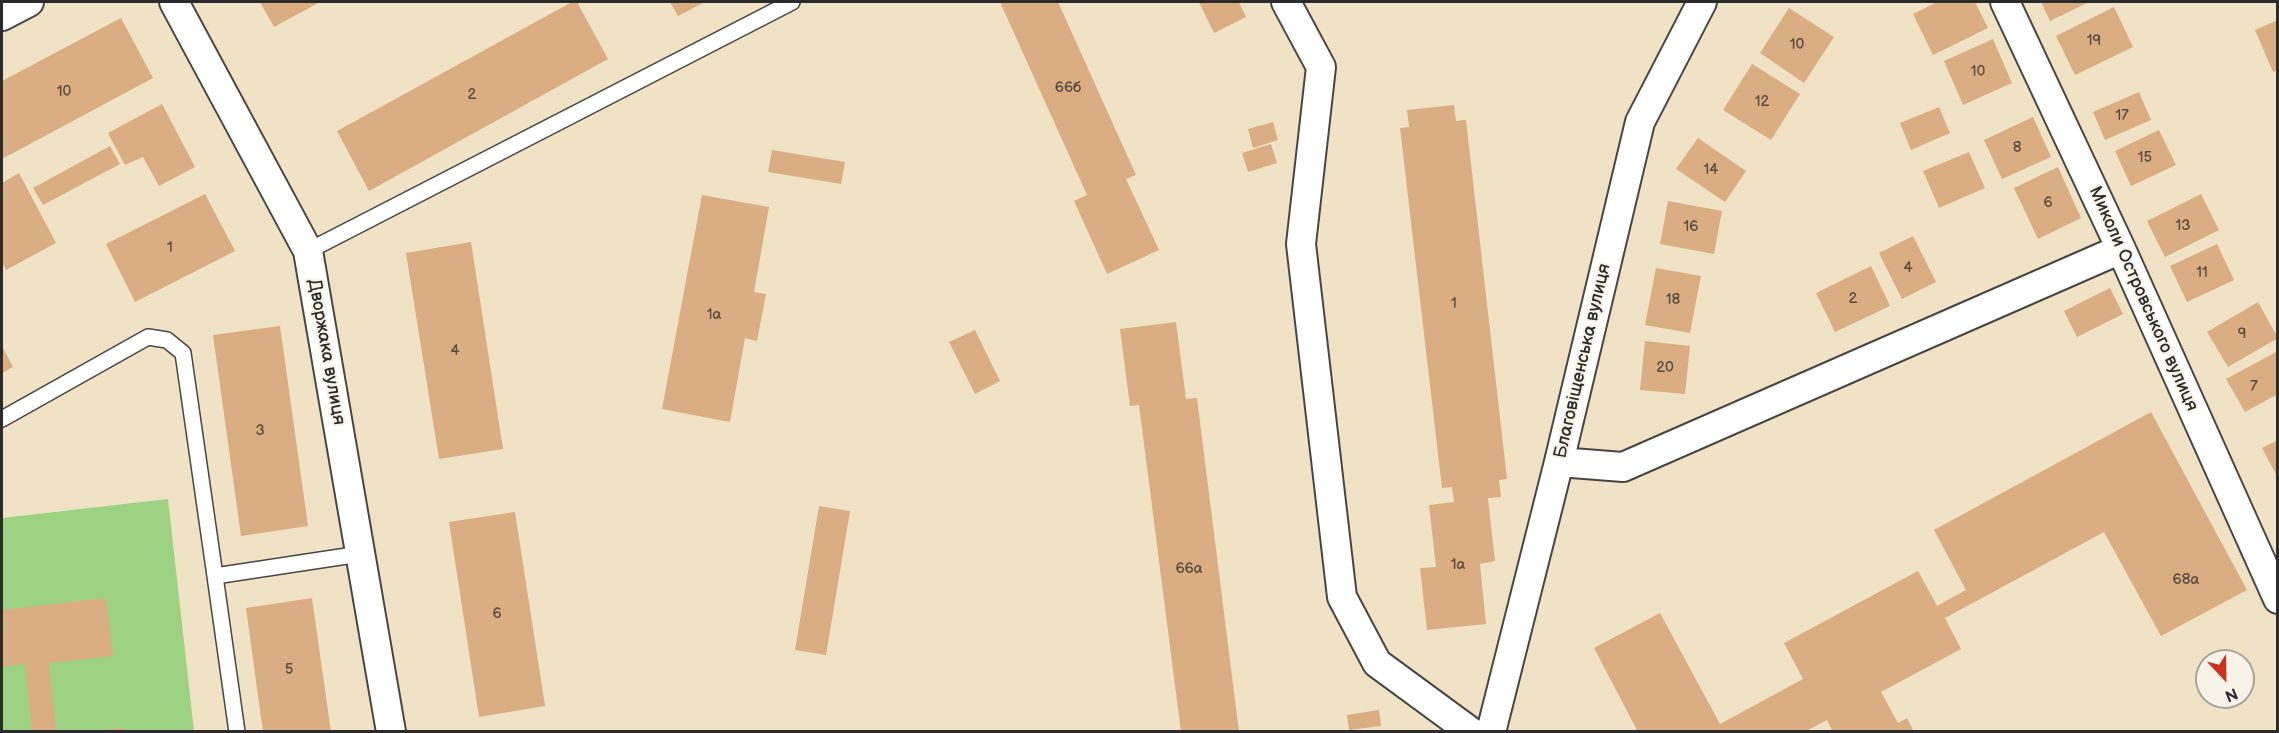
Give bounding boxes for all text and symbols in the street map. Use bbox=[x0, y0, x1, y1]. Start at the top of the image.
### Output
house number: 19 bbox=[2087, 32, 2101, 50]
house number: 10 bbox=[1790, 36, 1804, 54]
house number: 10 bbox=[1971, 63, 1985, 81]
house number: 66б bbox=[1055, 79, 1081, 97]
house number: 10 bbox=[57, 83, 71, 101]
house number: 2 bbox=[468, 86, 476, 104]
house number: 12 bbox=[1755, 93, 1769, 111]
house number: 17 bbox=[2115, 107, 2129, 125]
house number: 8 bbox=[2013, 139, 2021, 157]
house number: 15 bbox=[2138, 149, 2152, 167]
house number: 14 bbox=[1704, 161, 1718, 179]
street label: Миколи Островського вулиця bbox=[2084, 183, 2202, 415]
house number: 6 bbox=[2043, 194, 2053, 212]
house number: 13 bbox=[2175, 217, 2191, 235]
house number: 16 bbox=[1684, 218, 1698, 236]
house number: 1 bbox=[167, 239, 173, 257]
house number: 4 bbox=[1903, 259, 1913, 277]
street label: Благовіщенська вулиця bbox=[1550, 262, 1616, 460]
house number: 11 bbox=[2196, 264, 2208, 282]
street label: Дворжака вулиця bbox=[303, 277, 349, 427]
house number: 2 bbox=[1849, 290, 1857, 308]
house number: 18 bbox=[1666, 291, 1680, 309]
house number: 1 bbox=[1451, 295, 1457, 313]
house number: 1а bbox=[707, 306, 721, 324]
house number: 9 bbox=[2238, 325, 2246, 343]
house number: 4 bbox=[450, 342, 460, 360]
house number: 20 bbox=[1656, 359, 1674, 377]
house number: 7 bbox=[2250, 378, 2258, 396]
house number: 3 bbox=[255, 422, 265, 440]
house number: 1а bbox=[1451, 556, 1465, 574]
house number: 66а bbox=[1175, 560, 1203, 578]
house number: 68а bbox=[2173, 571, 2199, 589]
house number: 6 bbox=[492, 605, 502, 623]
north arrow bbox=[2195, 649, 2255, 709]
house number: 5 bbox=[285, 661, 293, 679]
text: N bbox=[2222, 683, 2240, 705]

